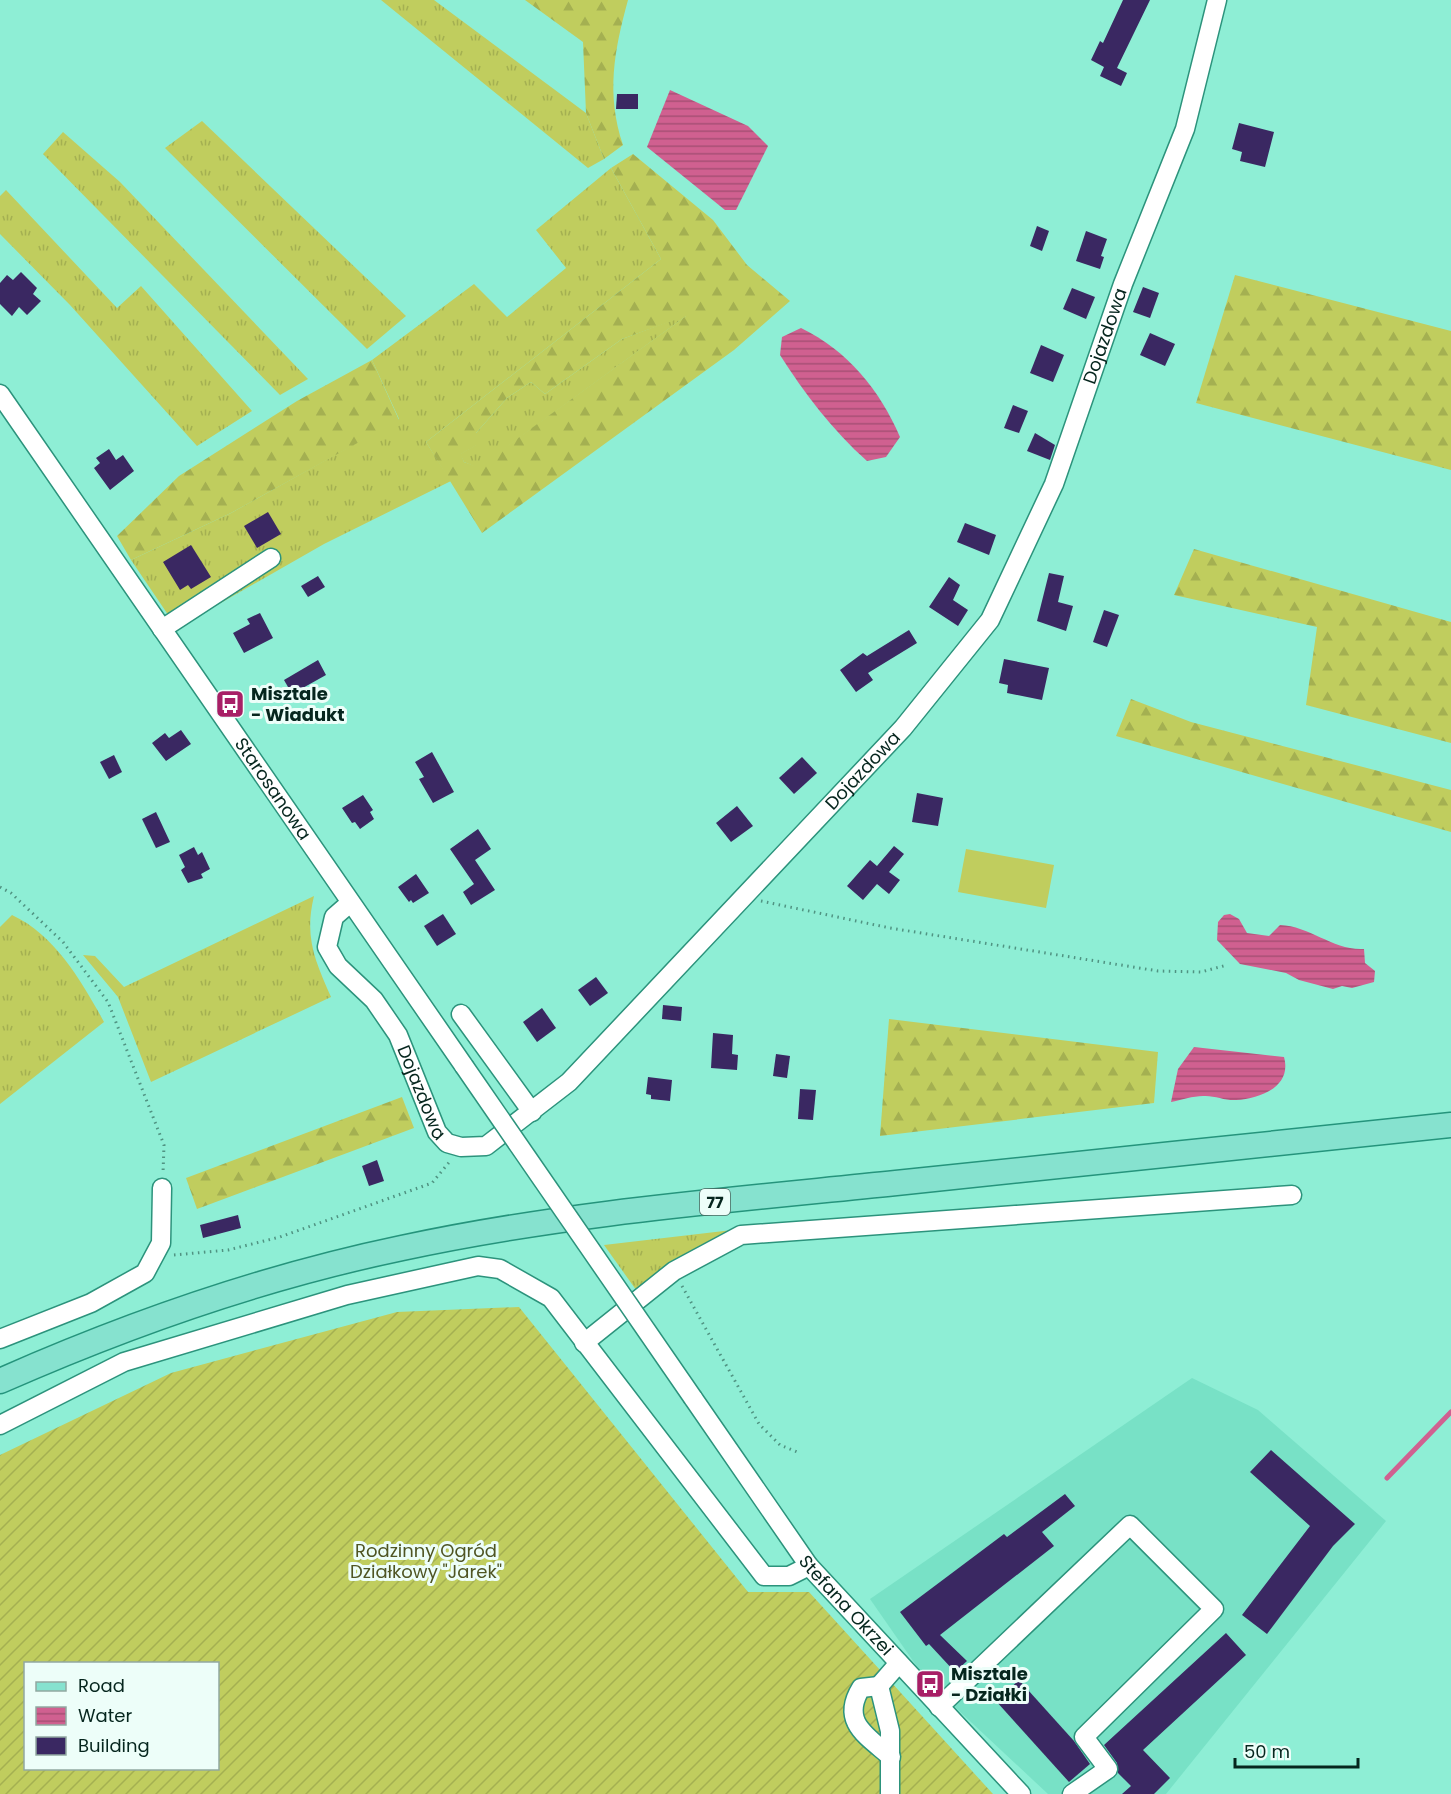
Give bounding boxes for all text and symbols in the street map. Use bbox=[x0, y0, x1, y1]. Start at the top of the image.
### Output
street label: Dojazdowa bbox=[1076, 285, 1133, 387]
place label: Misztale - Wiadukt bbox=[251, 681, 345, 727]
bus stop icon: Misztale - Wiadukt bbox=[214, 688, 246, 720]
street label: Dojazdowa bbox=[819, 725, 906, 815]
street label: Starosanowa bbox=[229, 733, 317, 845]
street label: Dojazdowa bbox=[391, 1041, 452, 1146]
road number: 77 bbox=[700, 1189, 730, 1215]
park label: Rodzinny Ogród Działkowy "Jarek" bbox=[350, 1538, 502, 1584]
street label: Stefana Okrzei bbox=[793, 1550, 899, 1661]
place label: Misztale - Działki bbox=[951, 1661, 1028, 1707]
legend bbox=[24, 1662, 219, 1770]
bus stop icon: Misztale - Działki bbox=[914, 1668, 946, 1700]
text: Road bbox=[78, 1673, 125, 1698]
text: Water bbox=[78, 1703, 132, 1728]
scale bar bbox=[1235, 1731, 1358, 1769]
text: Building bbox=[78, 1733, 150, 1758]
text: 50 m bbox=[1244, 1739, 1290, 1764]

